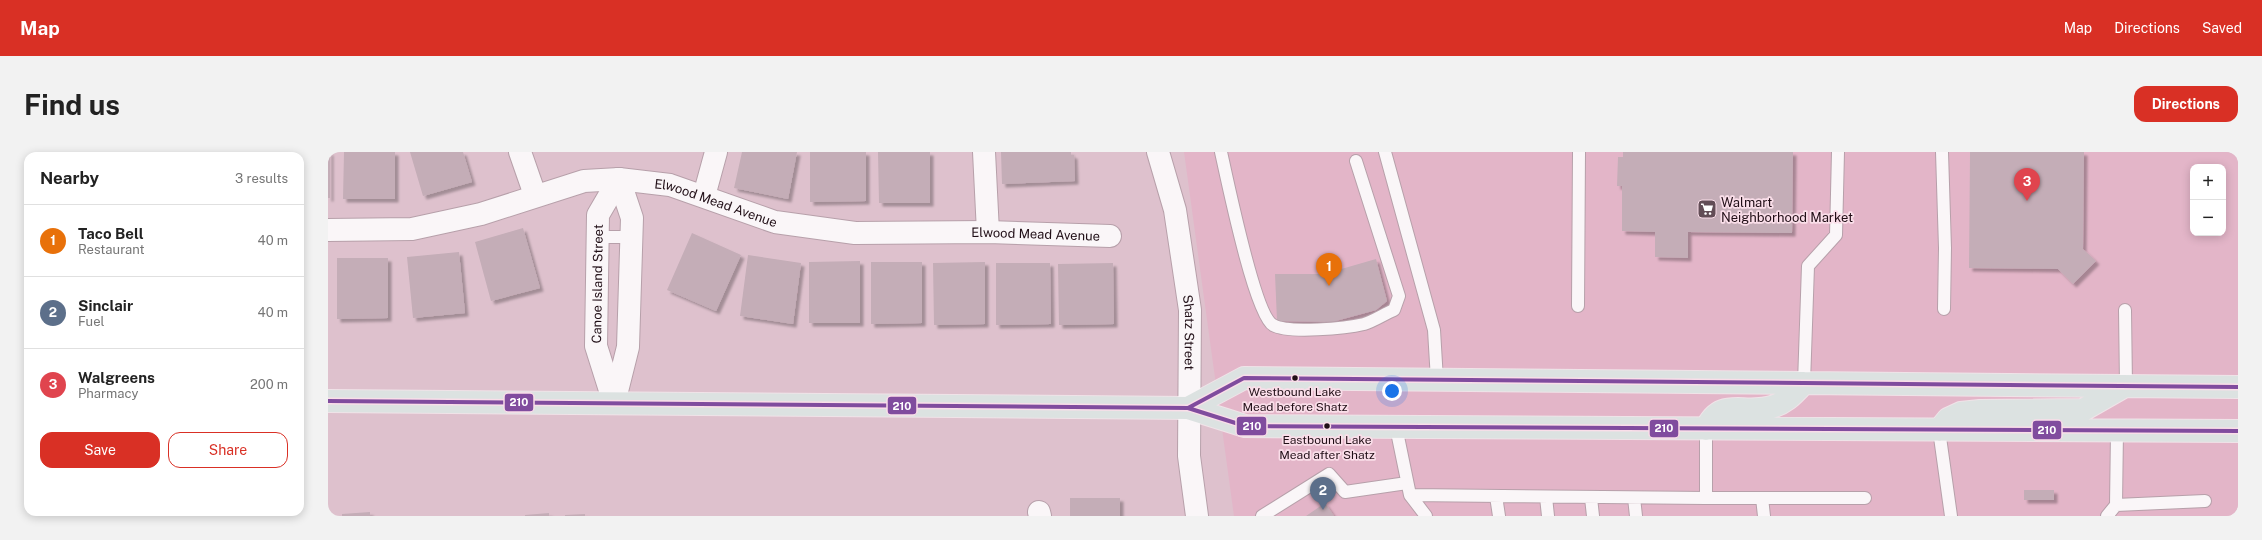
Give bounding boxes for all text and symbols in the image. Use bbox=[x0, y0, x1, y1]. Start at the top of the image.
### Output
text: Map bbox=[20, 17, 60, 39]
text: Map bbox=[2064, 20, 2092, 36]
text: Directions bbox=[2114, 20, 2180, 36]
text: Saved bbox=[2202, 20, 2242, 36]
button: Directions bbox=[2134, 86, 2238, 122]
text: Find us bbox=[24, 88, 120, 121]
map controls bbox=[2190, 164, 2226, 236]
button: + bbox=[2190, 164, 2226, 200]
text: Nearby bbox=[40, 168, 99, 188]
pin: 3 bbox=[2014, 168, 2040, 201]
text: 3 results bbox=[235, 171, 288, 186]
street label: Elwood Mead Avenue bbox=[654, 176, 779, 230]
place label: Walmart Neighborhood Market bbox=[1721, 195, 1853, 225]
supermarket icon: Walmart Neighborhood Market bbox=[1696, 198, 1718, 220]
button: − bbox=[2190, 200, 2226, 236]
street label: Canoe Island Street bbox=[589, 224, 606, 344]
text: Taco Bell bbox=[78, 225, 144, 242]
street label: Elwood Mead Avenue bbox=[971, 225, 1100, 244]
text: 1 bbox=[50, 233, 56, 248]
text: 40 m bbox=[257, 233, 288, 248]
text: Restaurant bbox=[78, 242, 144, 257]
pin: 1 bbox=[1316, 253, 1342, 286]
street label: Shatz Street bbox=[1180, 294, 1197, 370]
text: Sinclair bbox=[78, 297, 133, 314]
text: 2 bbox=[49, 305, 57, 320]
text: 40 m bbox=[257, 305, 288, 320]
text: Fuel bbox=[78, 314, 104, 329]
text: Walgreens bbox=[78, 369, 155, 386]
marker: Westbound Lake Mead before Shatz bbox=[1290, 373, 1300, 383]
text: 3 bbox=[49, 377, 57, 392]
text: 200 m bbox=[250, 377, 288, 392]
your location bbox=[1382, 381, 1402, 401]
place label: Westbound Lake Mead before Shatz bbox=[1242, 385, 1348, 414]
text: Pharmacy bbox=[78, 386, 138, 401]
line badge: 210 bbox=[504, 393, 534, 412]
text: 210 bbox=[510, 396, 528, 408]
line badge: 210 bbox=[887, 396, 917, 415]
text: 210 bbox=[893, 400, 911, 412]
line badge: 210 bbox=[1236, 416, 1267, 436]
line badge: 210 bbox=[1649, 419, 1679, 438]
text: 210 bbox=[1243, 420, 1261, 432]
line badge: 210 bbox=[2032, 420, 2062, 440]
marker: Eastbound Lake Mead after Shatz bbox=[1322, 421, 1332, 431]
text: 210 bbox=[1655, 422, 1673, 434]
text: 210 bbox=[2038, 424, 2056, 436]
button: Save bbox=[40, 432, 160, 468]
button: Share bbox=[168, 432, 288, 468]
place label: Eastbound Lake Mead after Shatz bbox=[1279, 433, 1375, 462]
pin: 2 bbox=[1310, 477, 1336, 510]

